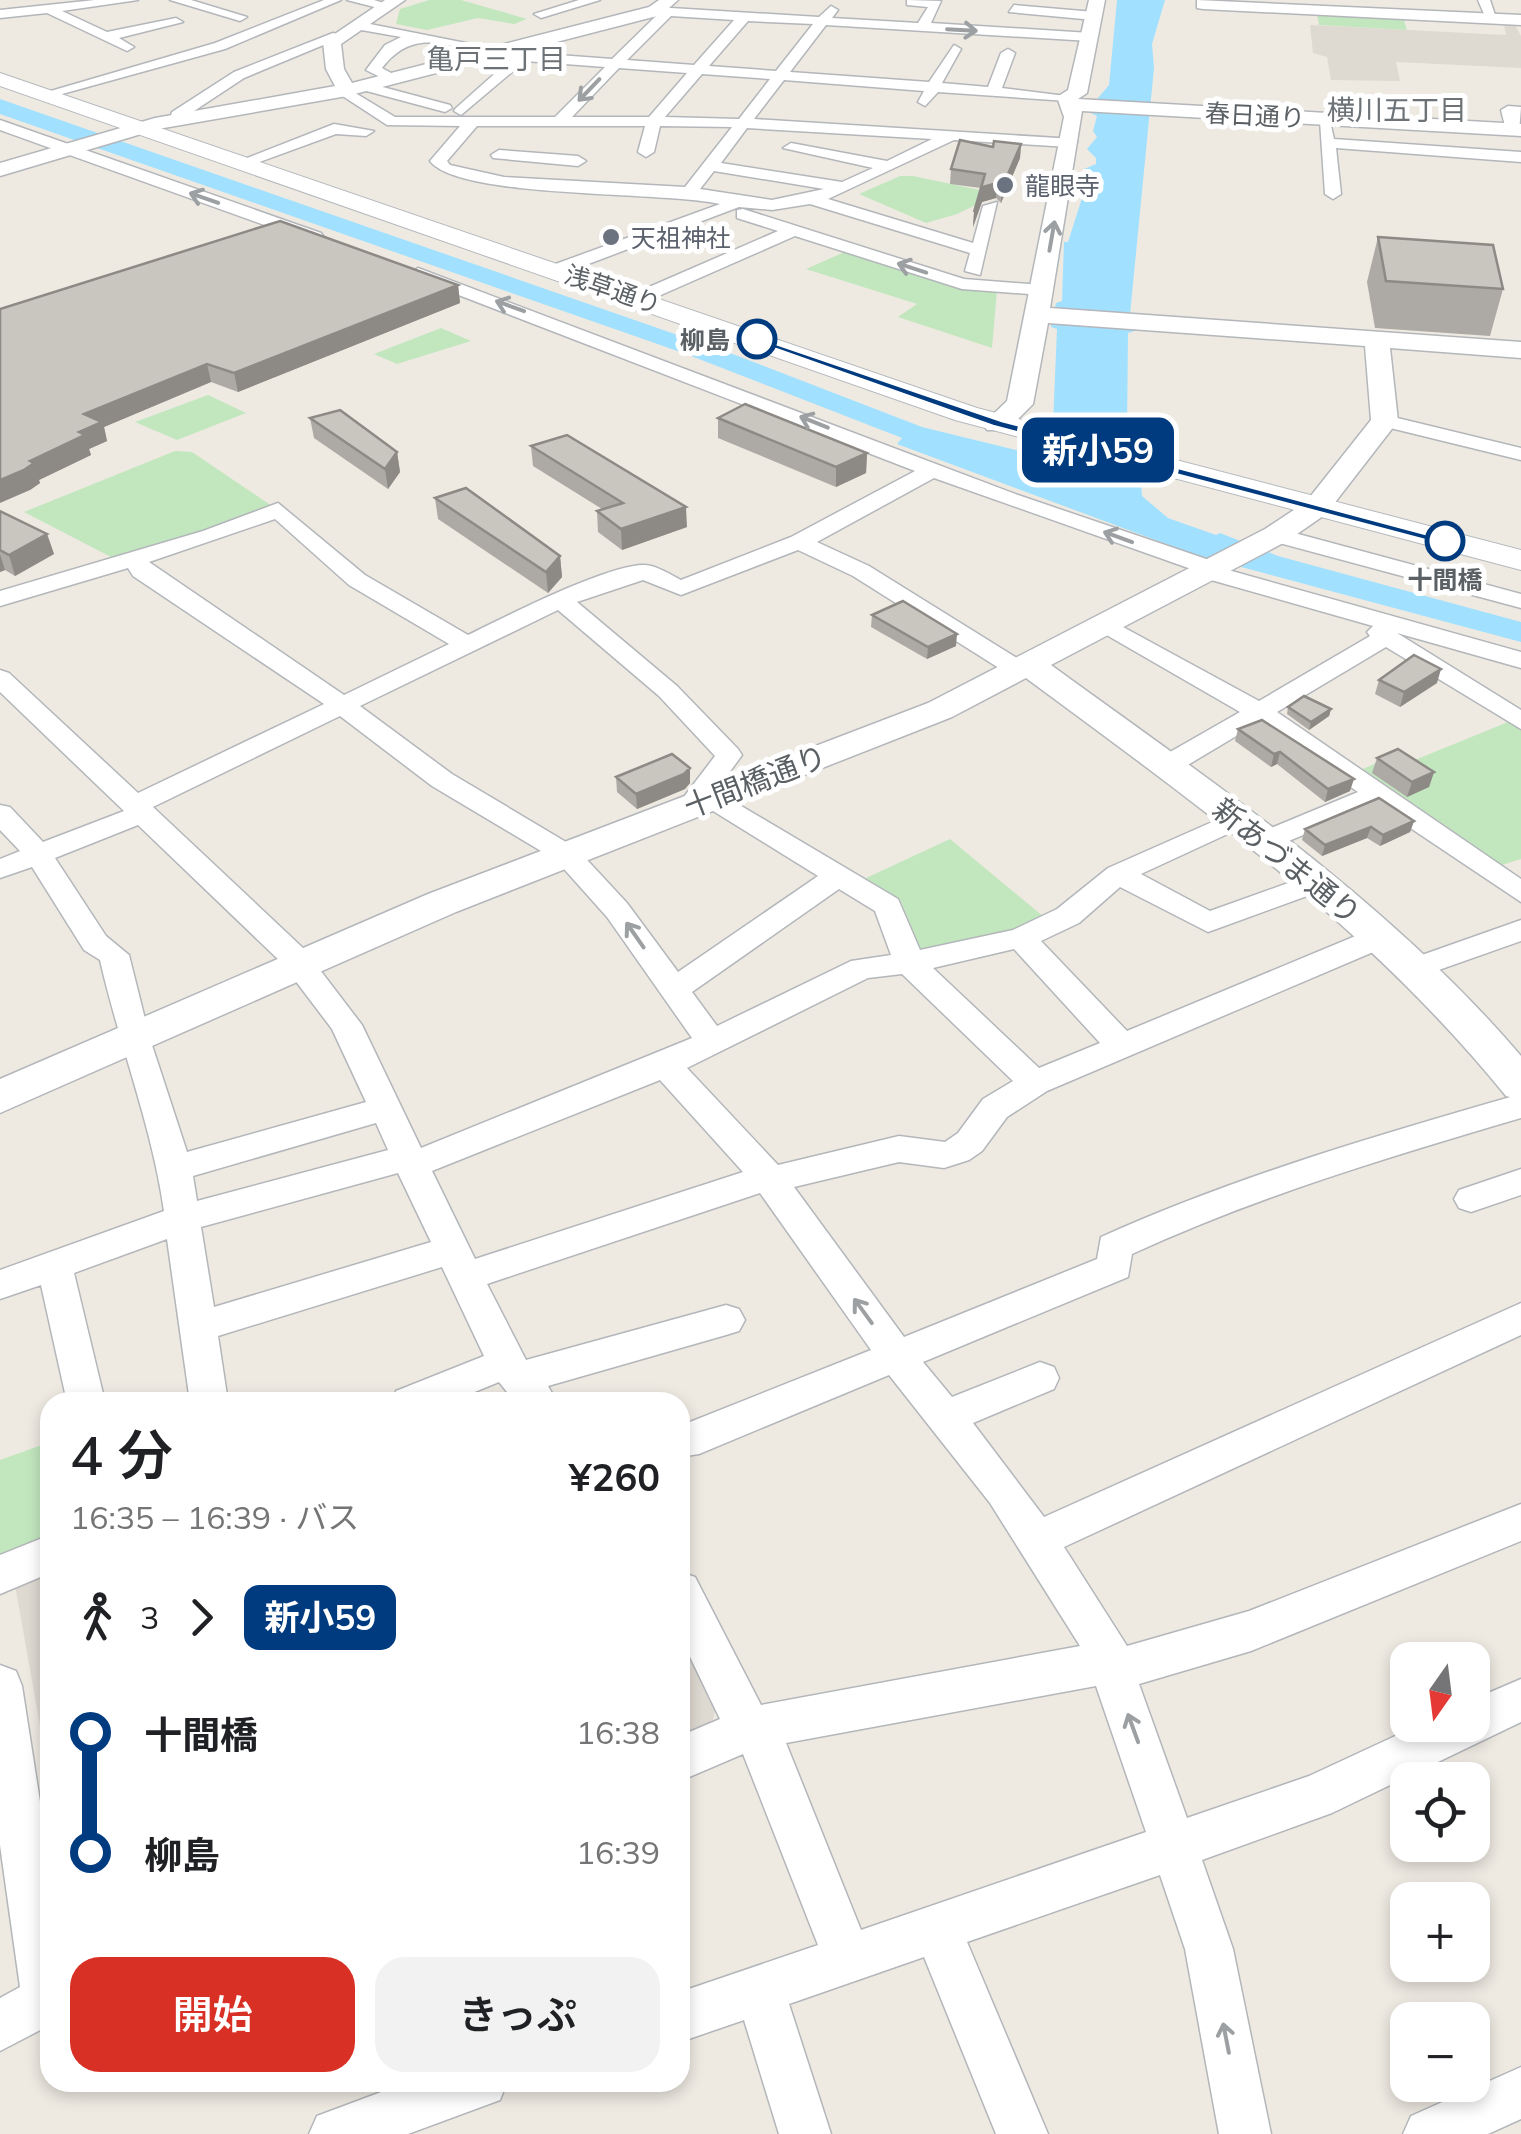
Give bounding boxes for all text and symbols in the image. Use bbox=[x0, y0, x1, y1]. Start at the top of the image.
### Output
one-way arrow bbox=[946, 21, 978, 40]
district label: 亀戸三丁目 bbox=[426, 41, 566, 76]
one-way arrow bbox=[578, 77, 601, 102]
district label: 横川五丁目 bbox=[1327, 92, 1467, 127]
street label: 春日通り bbox=[1204, 97, 1306, 133]
place label: 龍眼寺 bbox=[1025, 170, 1100, 201]
marker: 龍眼寺 bbox=[994, 174, 1016, 196]
one-way arrow bbox=[189, 188, 220, 206]
one-way arrow bbox=[1043, 220, 1062, 252]
place label: 天祖神社 bbox=[631, 222, 731, 253]
marker: 天祖神社 bbox=[600, 226, 622, 248]
one-way arrow bbox=[897, 257, 929, 275]
street label: 浅草通り bbox=[561, 258, 665, 320]
one-way arrow bbox=[496, 296, 527, 314]
marker: 柳島 bbox=[738, 320, 776, 358]
place label: 柳島 bbox=[680, 324, 730, 355]
one-way arrow bbox=[799, 411, 830, 429]
line badge: 新小59 bbox=[1028, 418, 1168, 482]
text: 新小59 bbox=[1042, 428, 1154, 472]
marker: 十間橋 bbox=[1426, 522, 1464, 560]
one-way arrow bbox=[1103, 527, 1134, 545]
place label: 十間橋 bbox=[1407, 564, 1483, 595]
street label: 十間橋通り bbox=[678, 736, 832, 826]
street label: 新あづま通り bbox=[1205, 790, 1369, 932]
one-way arrow bbox=[624, 922, 645, 949]
one-way arrow bbox=[852, 1298, 873, 1325]
text: 4 分 bbox=[70, 1420, 173, 1489]
text: ¥260 bbox=[569, 1453, 660, 1501]
text: 16:35 – 16:39 · バス bbox=[70, 1497, 359, 1537]
icon: walk bbox=[70, 1590, 125, 1645]
icon: forward bbox=[174, 1590, 229, 1645]
text: 新小59 bbox=[264, 1595, 376, 1639]
text: 3 bbox=[140, 1597, 159, 1637]
north arrow bbox=[1390, 1642, 1490, 1742]
map controls bbox=[1390, 1642, 1490, 2102]
text: 十間橋 bbox=[144, 1711, 258, 1759]
text: 16:38 bbox=[576, 1712, 660, 1752]
one-way arrow bbox=[1123, 1713, 1141, 1744]
button: locate bbox=[1390, 1762, 1490, 1862]
text: 柳島 bbox=[144, 1831, 220, 1879]
text: 16:39 bbox=[576, 1832, 660, 1872]
button: + bbox=[1390, 1882, 1490, 1982]
button: 開始 bbox=[70, 1957, 355, 2072]
button: きっぷ bbox=[375, 1957, 660, 2072]
button: − bbox=[1390, 2002, 1490, 2102]
one-way arrow bbox=[1216, 2023, 1235, 2055]

